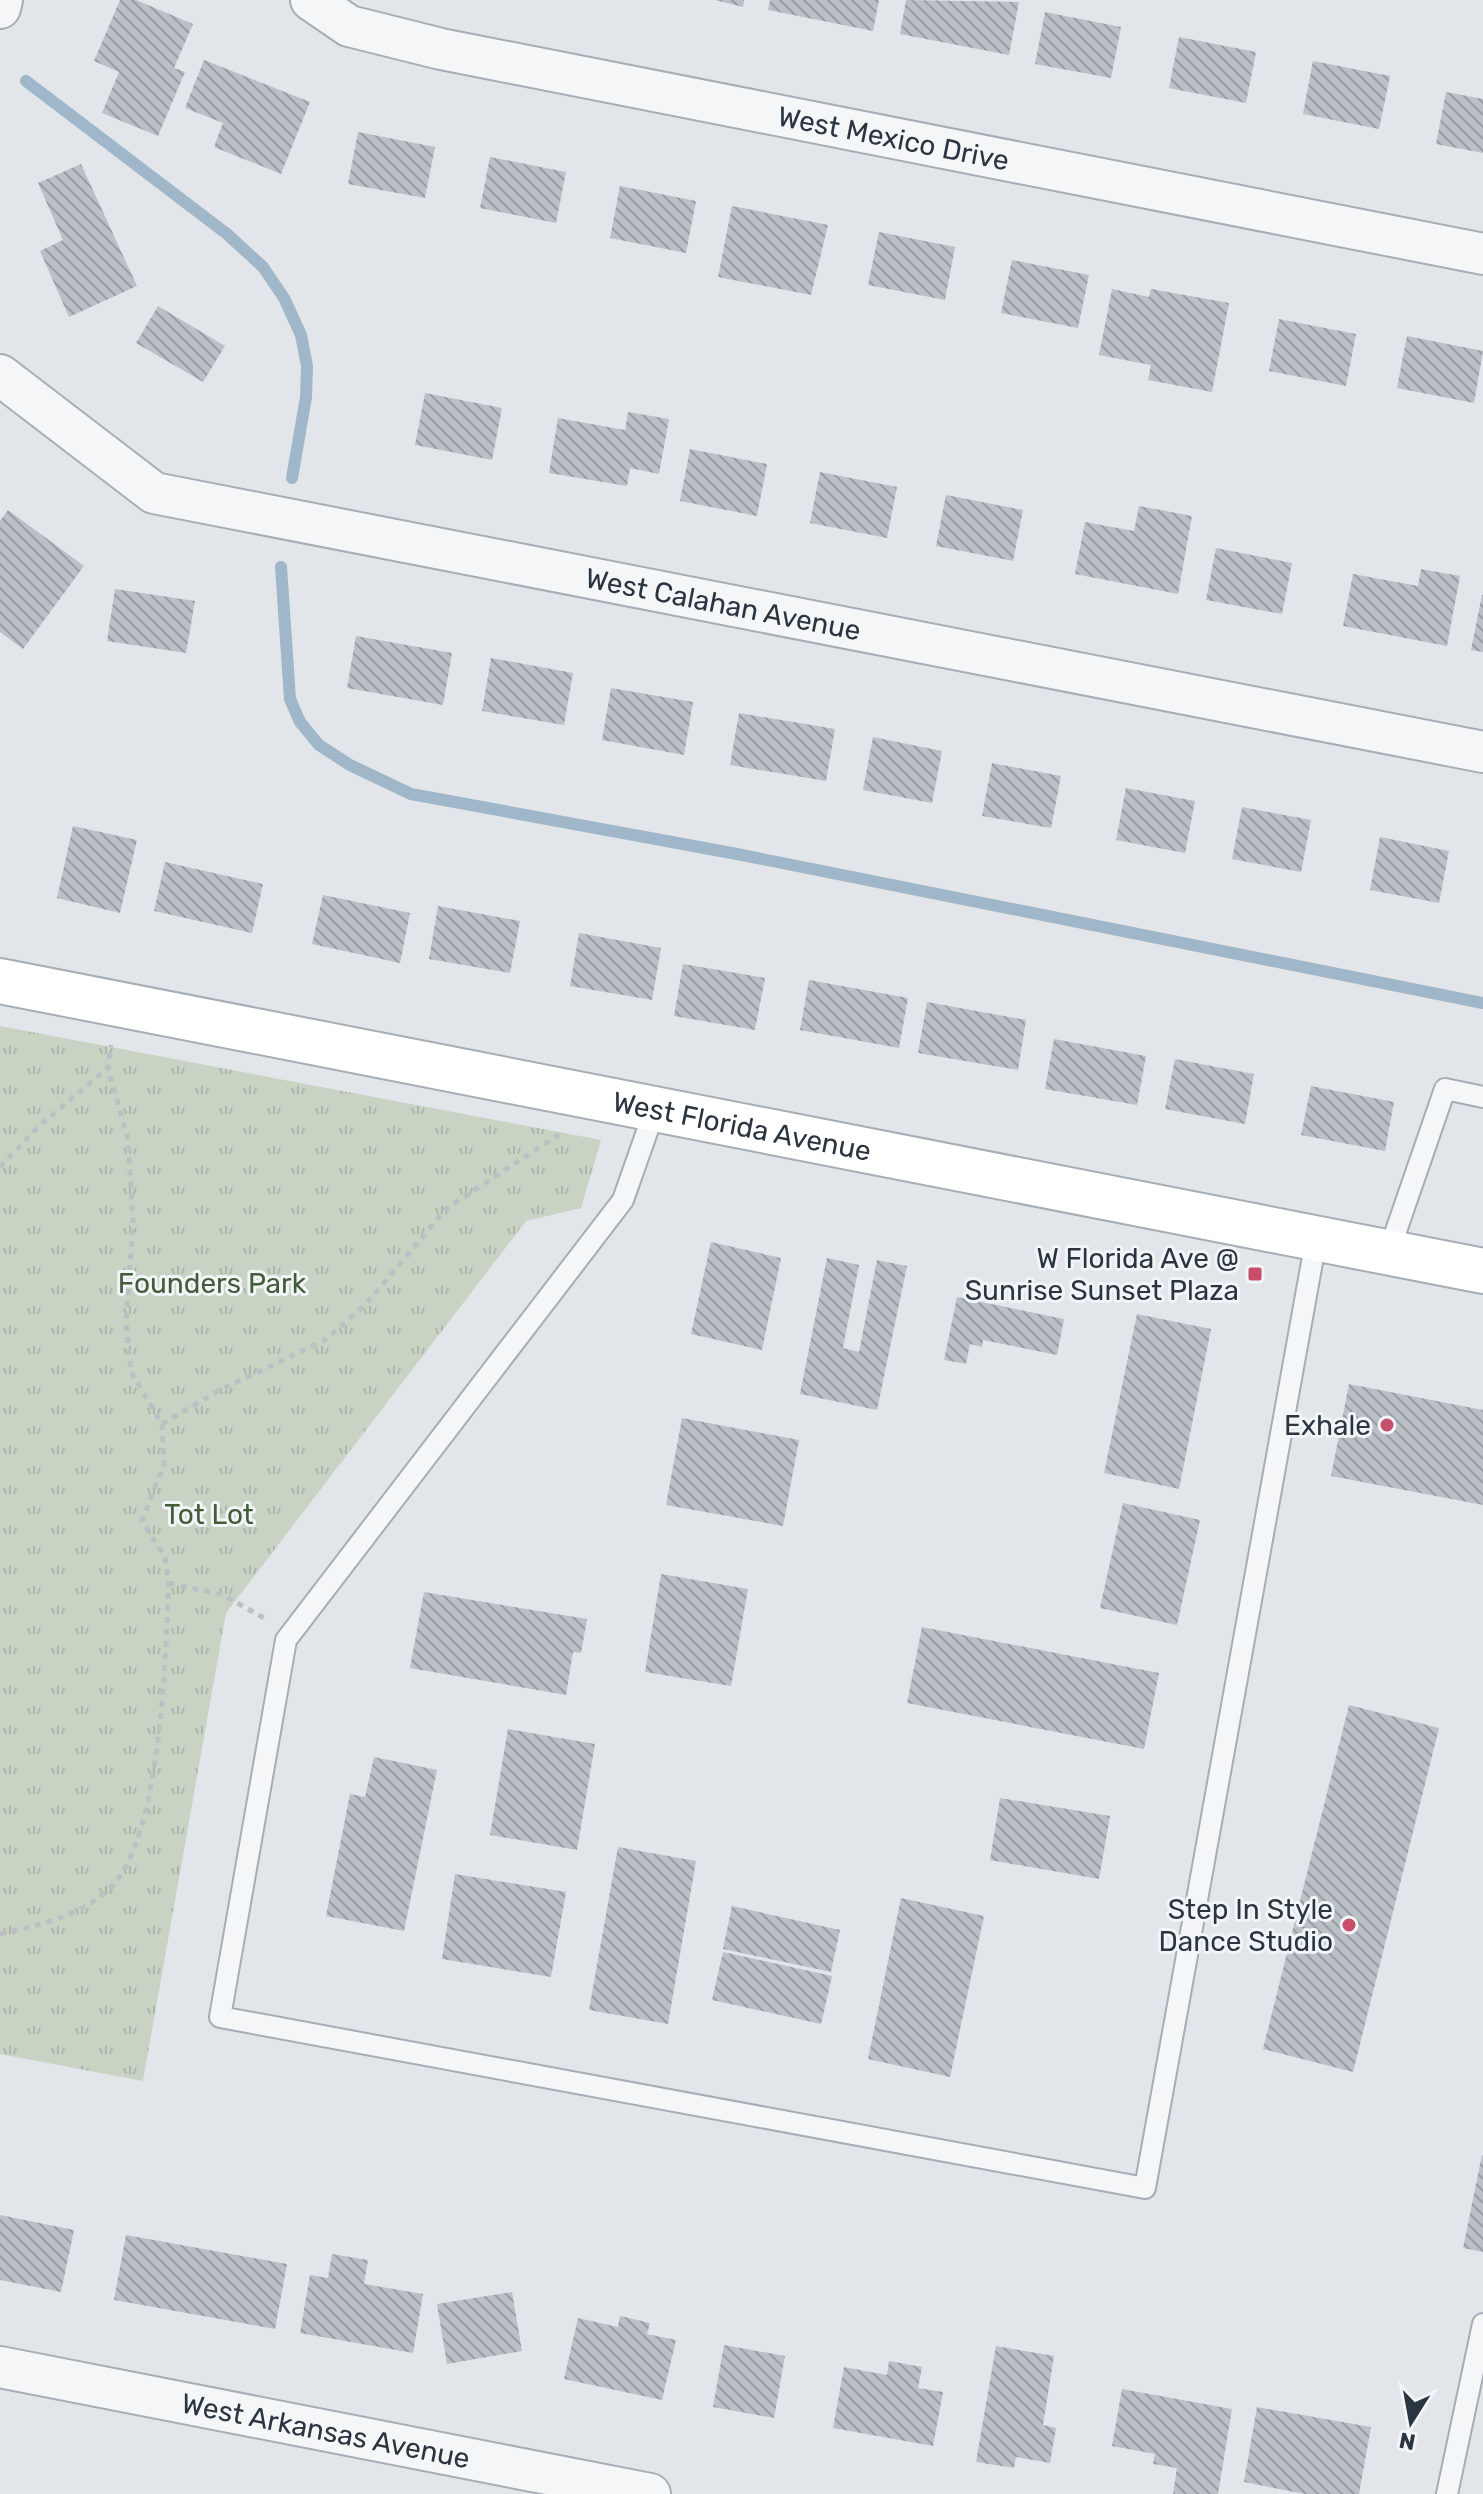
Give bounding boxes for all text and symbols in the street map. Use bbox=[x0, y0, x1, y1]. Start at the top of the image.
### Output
street label: West Mexico Drive bbox=[775, 99, 1012, 177]
street label: West Calahan Avenue bbox=[583, 561, 864, 647]
street label: West Florida Avenue bbox=[610, 1085, 874, 1167]
place label: W Florida Ave @ Sunrise Sunset Plaza bbox=[965, 1242, 1239, 1307]
marker: W Florida Ave @ Sunrise Sunset Plaza bbox=[1246, 1265, 1264, 1283]
park label: Founders Park bbox=[118, 1267, 307, 1300]
place label: Exhale bbox=[1284, 1409, 1371, 1442]
marker: Exhale bbox=[1378, 1416, 1396, 1434]
park label: Tot Lot bbox=[164, 1498, 254, 1531]
place label: Step In Style Dance Studio bbox=[1159, 1893, 1333, 1958]
marker: Step In Style Dance Studio bbox=[1340, 1916, 1358, 1934]
north arrow bbox=[1371, 2382, 1451, 2462]
street label: West Arkansas Avenue bbox=[179, 2386, 473, 2475]
text: N bbox=[1397, 2426, 1418, 2456]

